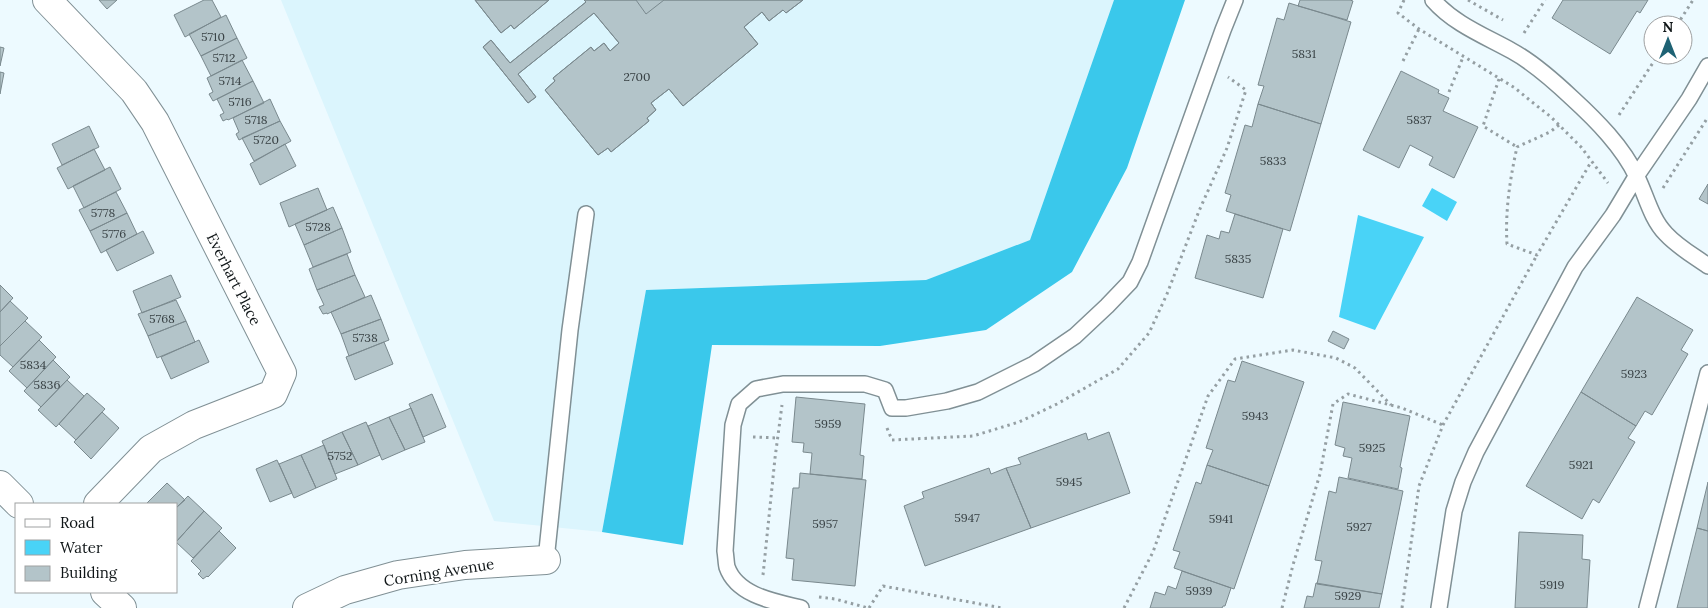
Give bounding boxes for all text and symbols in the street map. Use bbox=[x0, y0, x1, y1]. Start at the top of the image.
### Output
north arrow bbox=[1643, 15, 1693, 65]
text: N bbox=[1663, 18, 1674, 36]
house number: 5710 bbox=[201, 29, 225, 44]
house number: 5831 bbox=[1292, 46, 1316, 61]
house number: 5712 bbox=[213, 50, 235, 65]
house number: 2700 bbox=[624, 69, 650, 84]
house number: 5714 bbox=[219, 73, 242, 88]
house number: 5716 bbox=[228, 94, 252, 109]
house number: 5718 bbox=[244, 112, 268, 127]
house number: 5837 bbox=[1406, 112, 1432, 127]
house number: 5720 bbox=[253, 132, 279, 147]
house number: 5833 bbox=[1260, 153, 1287, 168]
house number: 5778 bbox=[91, 205, 115, 220]
house number: 5728 bbox=[305, 219, 331, 234]
house number: 5776 bbox=[102, 226, 126, 241]
street label: Everhart Place bbox=[203, 230, 265, 328]
house number: 5835 bbox=[1225, 251, 1251, 266]
house number: 5768 bbox=[149, 311, 175, 326]
house number: 5738 bbox=[352, 330, 378, 345]
house number: 5834 bbox=[20, 357, 47, 372]
house number: 5923 bbox=[1621, 366, 1648, 381]
house number: 5836 bbox=[34, 377, 61, 392]
house number: 5943 bbox=[1242, 408, 1269, 423]
house number: 5959 bbox=[815, 416, 842, 431]
house number: 5925 bbox=[1359, 440, 1385, 455]
house number: 5752 bbox=[327, 448, 353, 463]
house number: 5921 bbox=[1569, 457, 1593, 472]
house number: 5945 bbox=[1056, 474, 1082, 489]
legend bbox=[15, 503, 178, 593]
house number: 5947 bbox=[954, 510, 980, 525]
house number: 5941 bbox=[1209, 511, 1233, 526]
text: Road bbox=[60, 513, 95, 532]
house number: 5957 bbox=[812, 516, 838, 531]
house number: 5927 bbox=[1346, 519, 1372, 534]
text: Water bbox=[60, 538, 103, 557]
street label: Corning Avenue bbox=[383, 554, 495, 590]
text: Building bbox=[60, 563, 118, 582]
house number: 5919 bbox=[1540, 577, 1564, 592]
house number: 5939 bbox=[1185, 583, 1213, 598]
house number: 5929 bbox=[1335, 588, 1361, 603]

